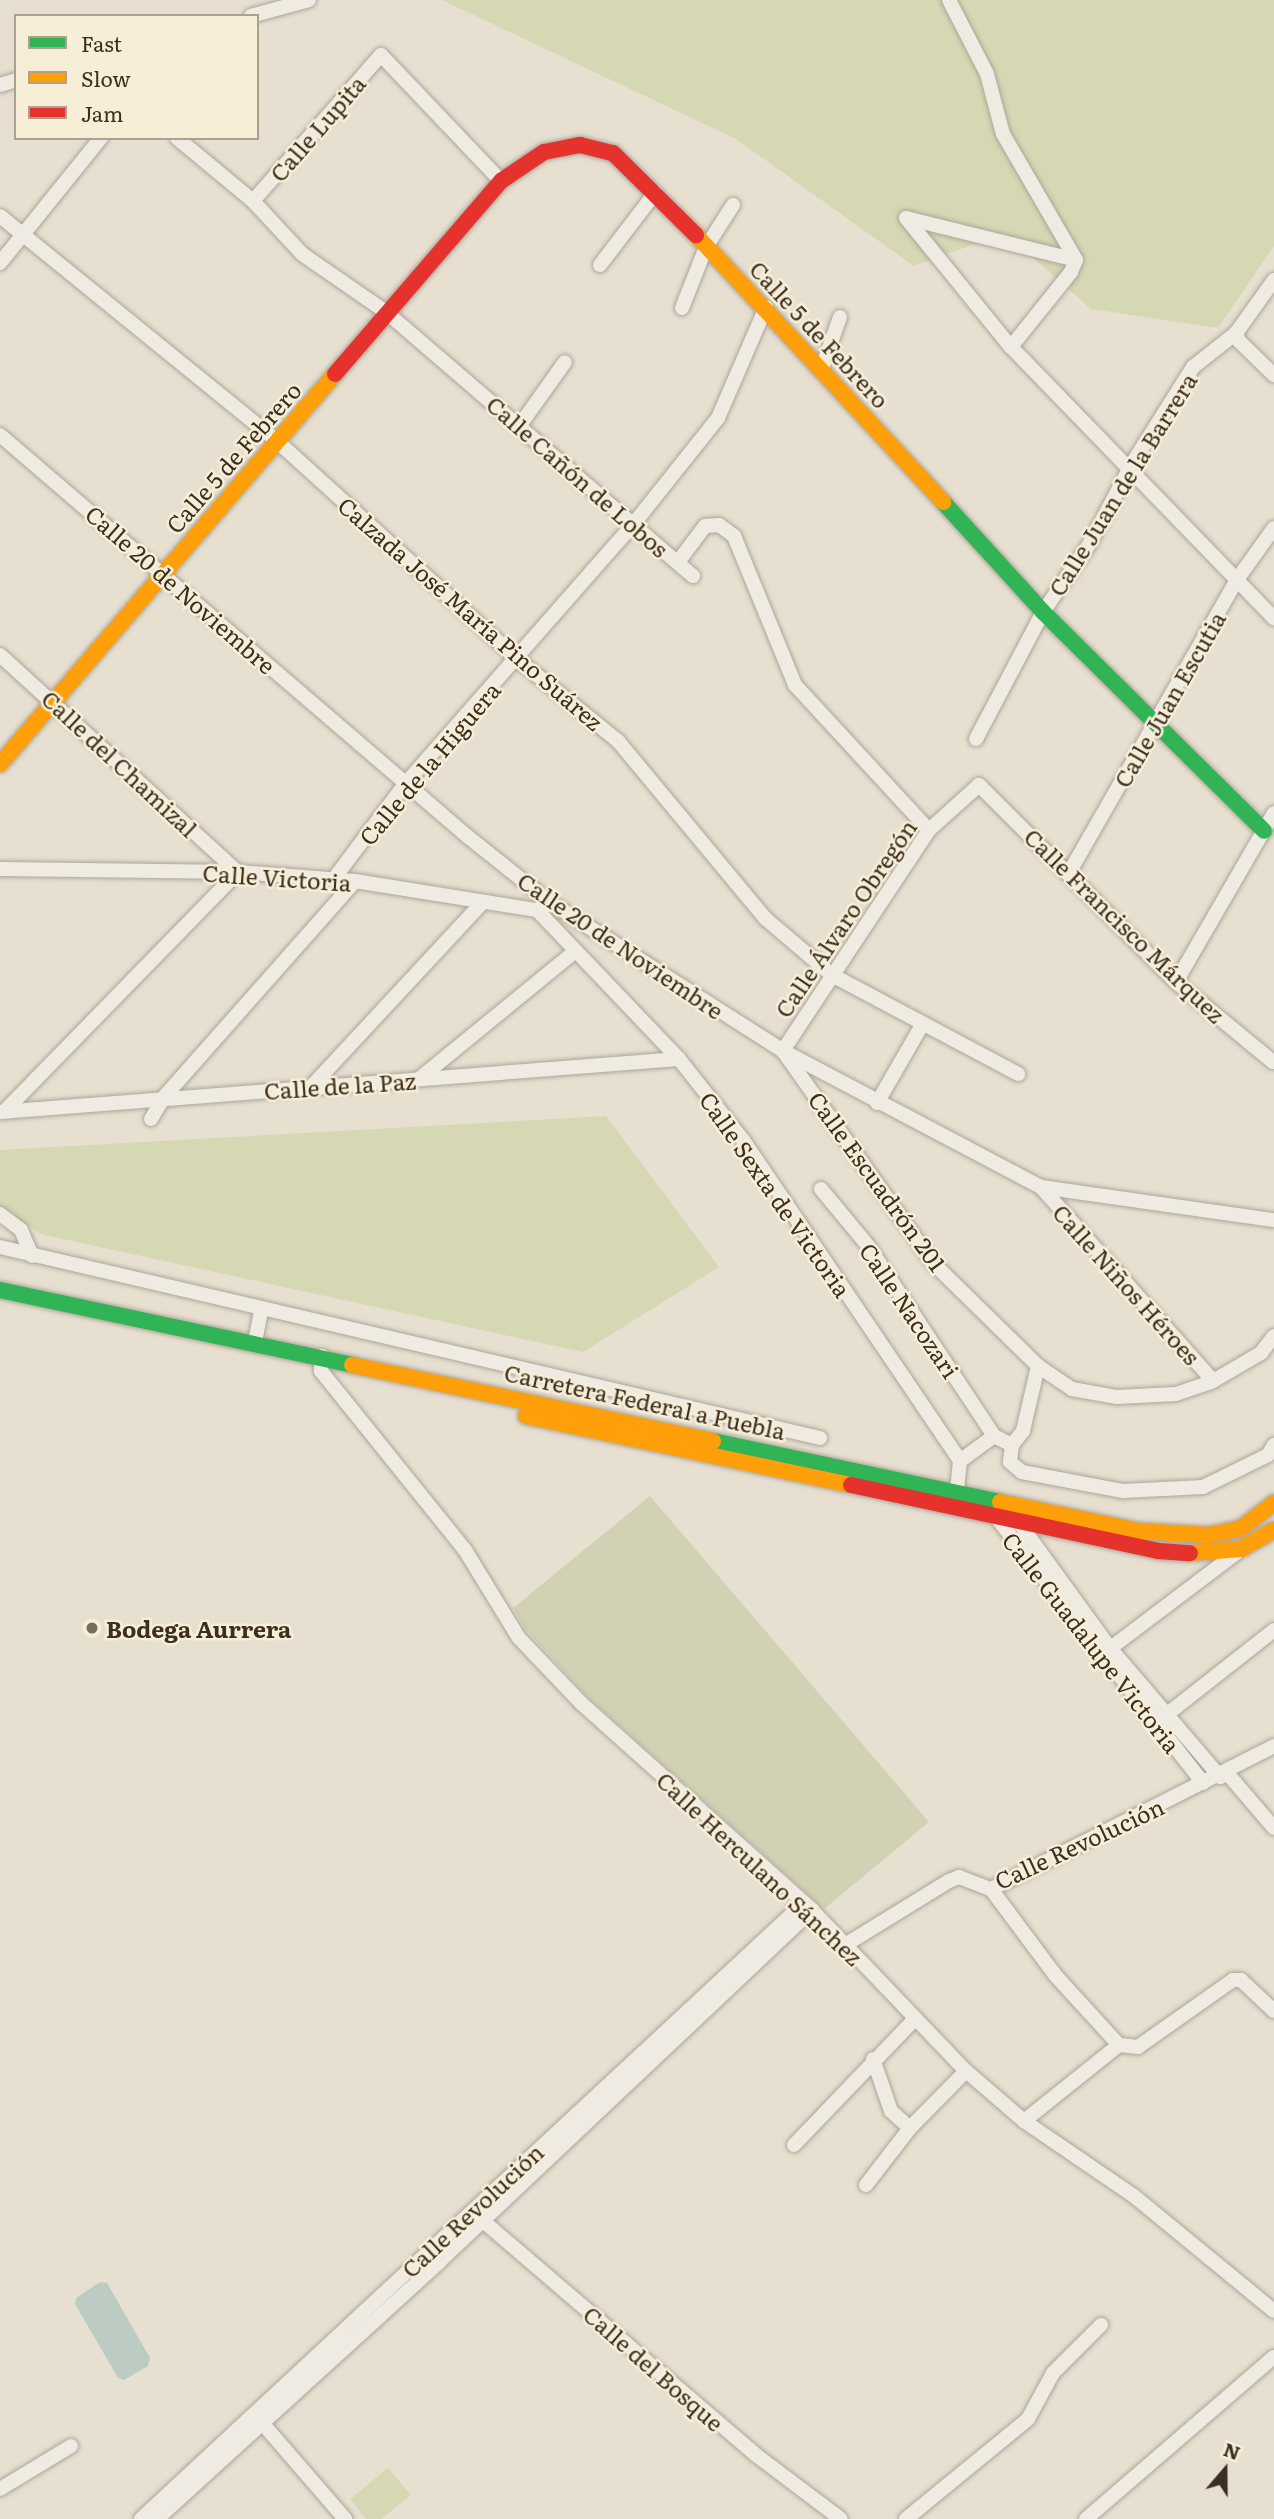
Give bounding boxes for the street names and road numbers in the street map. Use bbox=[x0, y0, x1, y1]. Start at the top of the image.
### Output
street label: Calle Lupita bbox=[263, 69, 371, 187]
street label: Calle 5 de Febrero bbox=[745, 255, 895, 413]
street label: Calle Juan de la Barrera bbox=[1042, 367, 1202, 601]
street label: Calle 5 de Febrero bbox=[160, 376, 306, 538]
street label: Calle Cañón de Lobos bbox=[482, 390, 674, 562]
street label: Calzada José María Pino Suárez bbox=[333, 491, 609, 735]
street label: Calle 20 de Noviembre bbox=[81, 499, 281, 679]
street label: Calle Juan Escutia bbox=[1107, 606, 1231, 792]
street label: Calle de la Higuera bbox=[353, 676, 505, 850]
street label: Calle del Chamizal bbox=[37, 684, 203, 842]
street label: Calle Álvaro Obregón bbox=[769, 814, 921, 1022]
street label: Calle Francisco Márquez bbox=[1019, 822, 1231, 1028]
street label: Calle Victoria bbox=[202, 858, 352, 896]
street label: Calle 20 de Noviembre bbox=[513, 866, 729, 1024]
street label: Calle de la Paz bbox=[263, 1066, 417, 1104]
street label: Calle Sexta de Victoria bbox=[695, 1086, 857, 1302]
street label: Calle Escuadrón 201 bbox=[804, 1086, 952, 1276]
street label: Calle Niños Héroes bbox=[1048, 1198, 1206, 1370]
street label: Calle Nacozari bbox=[855, 1237, 965, 1383]
street label: Carretera Federal a Puebla bbox=[502, 1358, 788, 1444]
street label: Calle Guadalupe Victoria bbox=[997, 1526, 1187, 1758]
street label: Calle Herculano Sánchez bbox=[652, 1766, 868, 1970]
street label: Calle Revolución bbox=[990, 1792, 1168, 1894]
street label: Calle Revolución bbox=[396, 2137, 548, 2283]
street label: Calle del Bosque bbox=[578, 2300, 730, 2436]

